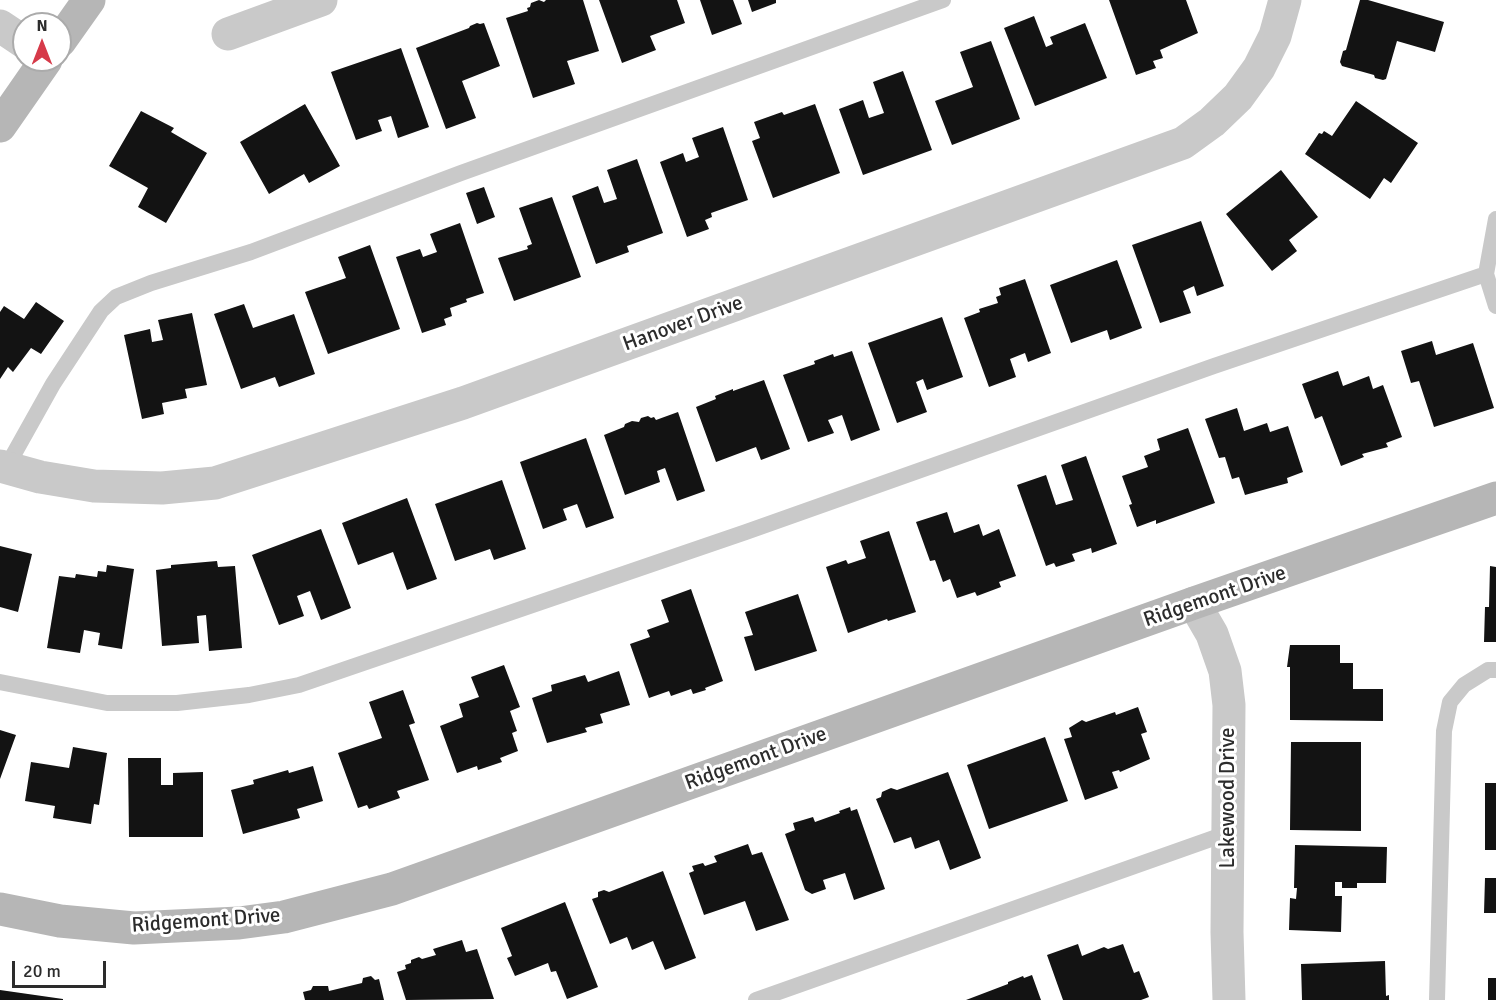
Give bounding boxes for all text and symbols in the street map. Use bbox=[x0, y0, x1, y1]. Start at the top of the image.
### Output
north arrow bbox=[12, 12, 72, 72]
text: N bbox=[36, 16, 48, 36]
street label: Hanover Drive bbox=[619, 291, 747, 357]
street label: Ridgemont Drive bbox=[1140, 561, 1290, 633]
street label: Ridgemont Drive bbox=[682, 722, 830, 796]
street label: Lakewood Drive bbox=[1215, 727, 1241, 869]
street label: Ridgemont Drive bbox=[131, 903, 281, 939]
scale bar bbox=[15, 949, 110, 987]
text: 20 m bbox=[23, 960, 61, 982]

